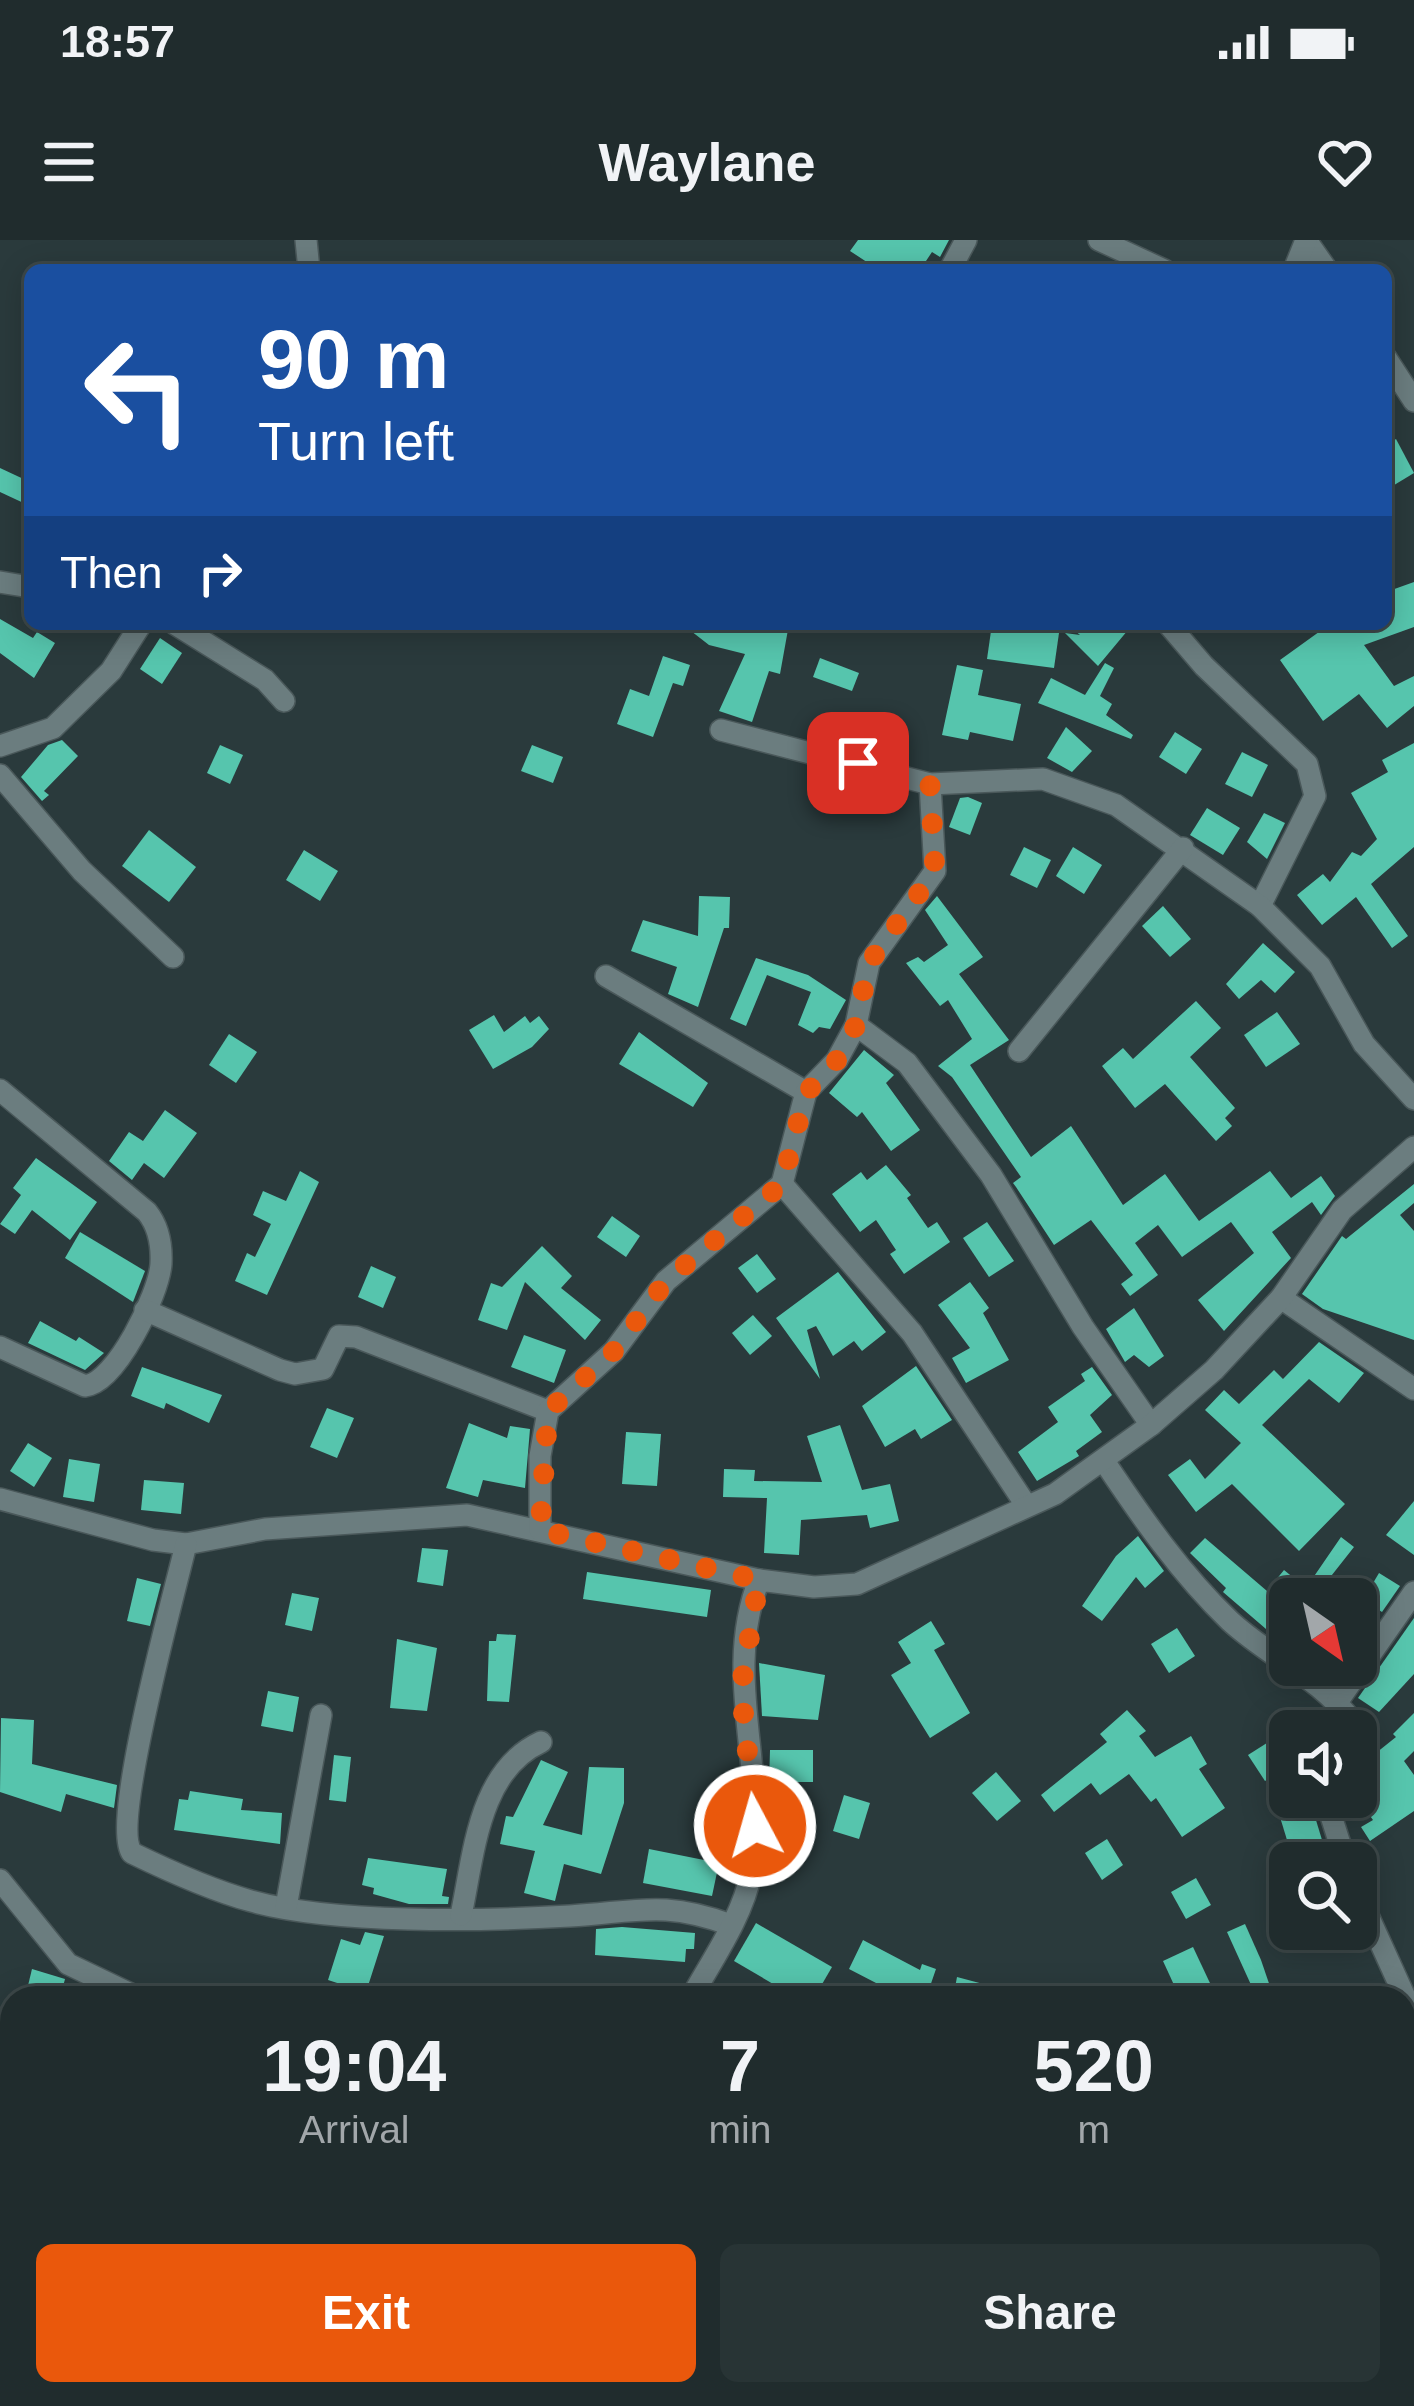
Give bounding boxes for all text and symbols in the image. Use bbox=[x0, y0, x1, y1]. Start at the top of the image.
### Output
text: 18:57 bbox=[60, 16, 175, 67]
icon: menu bbox=[36, 129, 102, 195]
icon: heart bbox=[1312, 129, 1378, 195]
text: Waylane bbox=[598, 132, 816, 192]
icon: left bbox=[60, 312, 216, 468]
text: 90 m bbox=[258, 312, 449, 406]
text: Turn left bbox=[258, 411, 454, 471]
icon: right bbox=[187, 540, 253, 606]
text: Then bbox=[60, 547, 163, 598]
pin bbox=[807, 712, 909, 814]
icon: arrive bbox=[825, 730, 891, 796]
north arrow bbox=[1269, 1578, 1377, 1686]
map controls bbox=[1269, 1578, 1377, 1950]
button: sound bbox=[1269, 1710, 1377, 1818]
position arrow bbox=[692, 1763, 818, 1889]
button: search bbox=[1269, 1842, 1377, 1950]
text: 19:04 bbox=[262, 2026, 446, 2106]
text: 7 bbox=[720, 2026, 760, 2106]
text: 520 bbox=[1034, 2026, 1154, 2106]
text: Arrival bbox=[299, 2108, 410, 2151]
text: min bbox=[709, 2108, 771, 2151]
text: m bbox=[1077, 2108, 1110, 2151]
button: Exit bbox=[36, 2244, 696, 2382]
button: Share bbox=[720, 2244, 1380, 2382]

